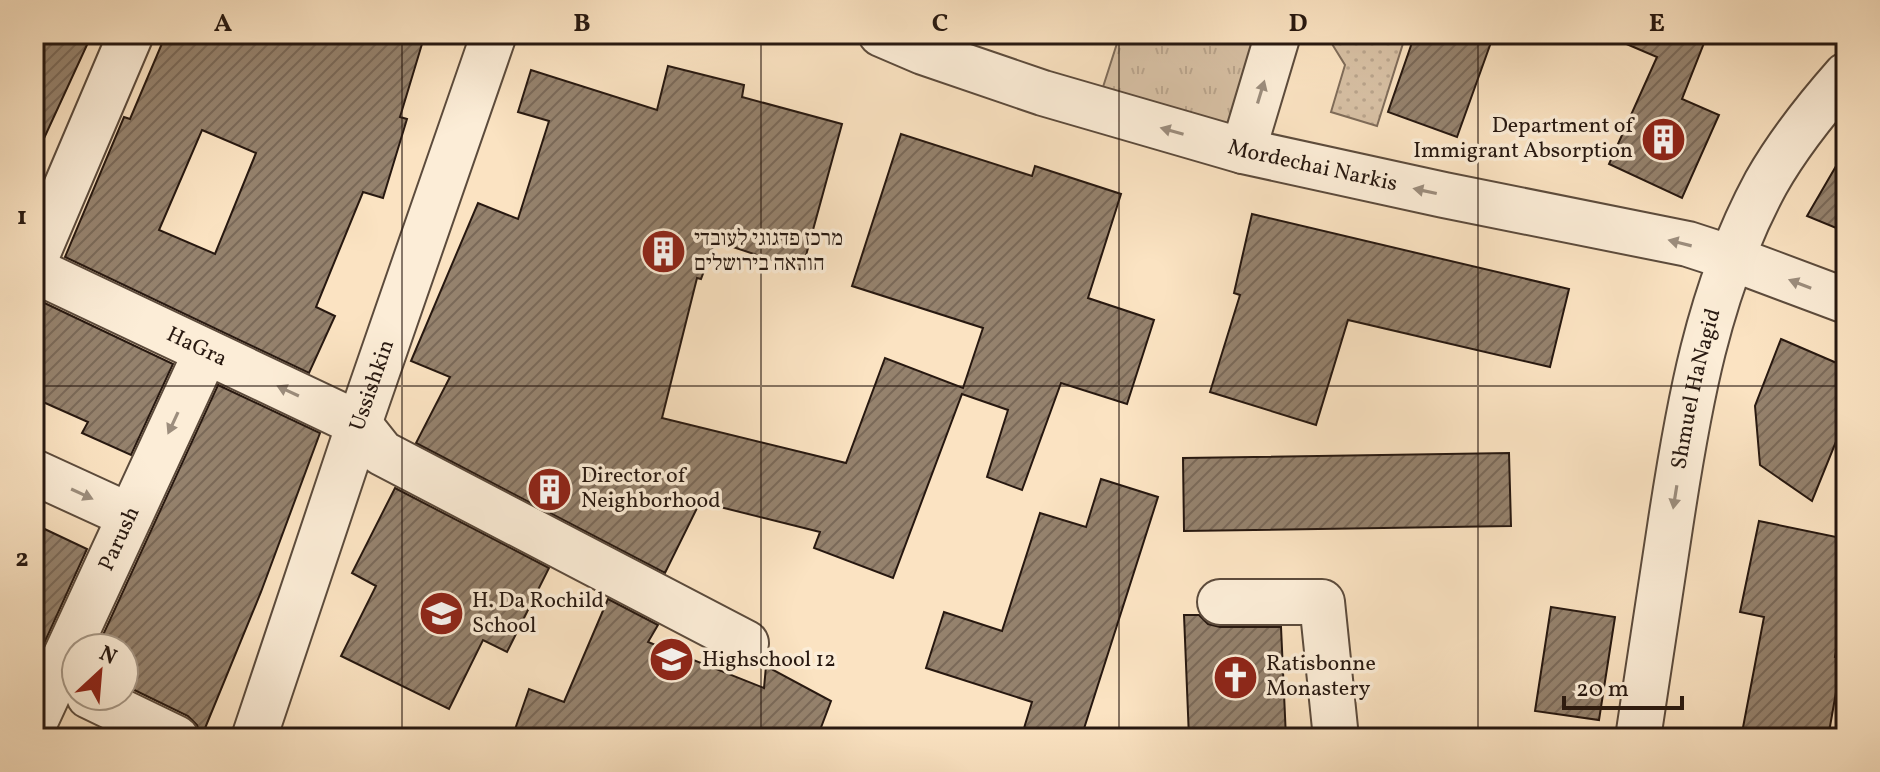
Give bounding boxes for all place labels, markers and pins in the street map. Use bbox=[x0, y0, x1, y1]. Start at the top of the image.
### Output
place label: Department of Immigrant Absorption bbox=[1413, 111, 1635, 167]
building icon: Department of Immigrant Absorption bbox=[1640, 115, 1688, 163]
place label: מרכז פדגוגי לעובדי הוראה בירושלים bbox=[694, 224, 843, 280]
building icon: מרכז פדגוגי לעובדי הוראה בירושלים bbox=[639, 228, 687, 276]
place label: Director of Neighborhood bbox=[581, 461, 721, 517]
building icon: Director of Neighborhood bbox=[526, 465, 574, 513]
place label: H. Da Rochild School bbox=[472, 586, 604, 642]
school or university icon: H. Da Rochild School bbox=[417, 590, 465, 638]
school or university icon: Highschool 12 bbox=[647, 636, 695, 684]
place label: Highschool 12 bbox=[702, 645, 836, 676]
place label: Ratisbonne Monastery bbox=[1266, 649, 1376, 705]
church icon: Ratisbonne Monastery bbox=[1211, 653, 1259, 701]

